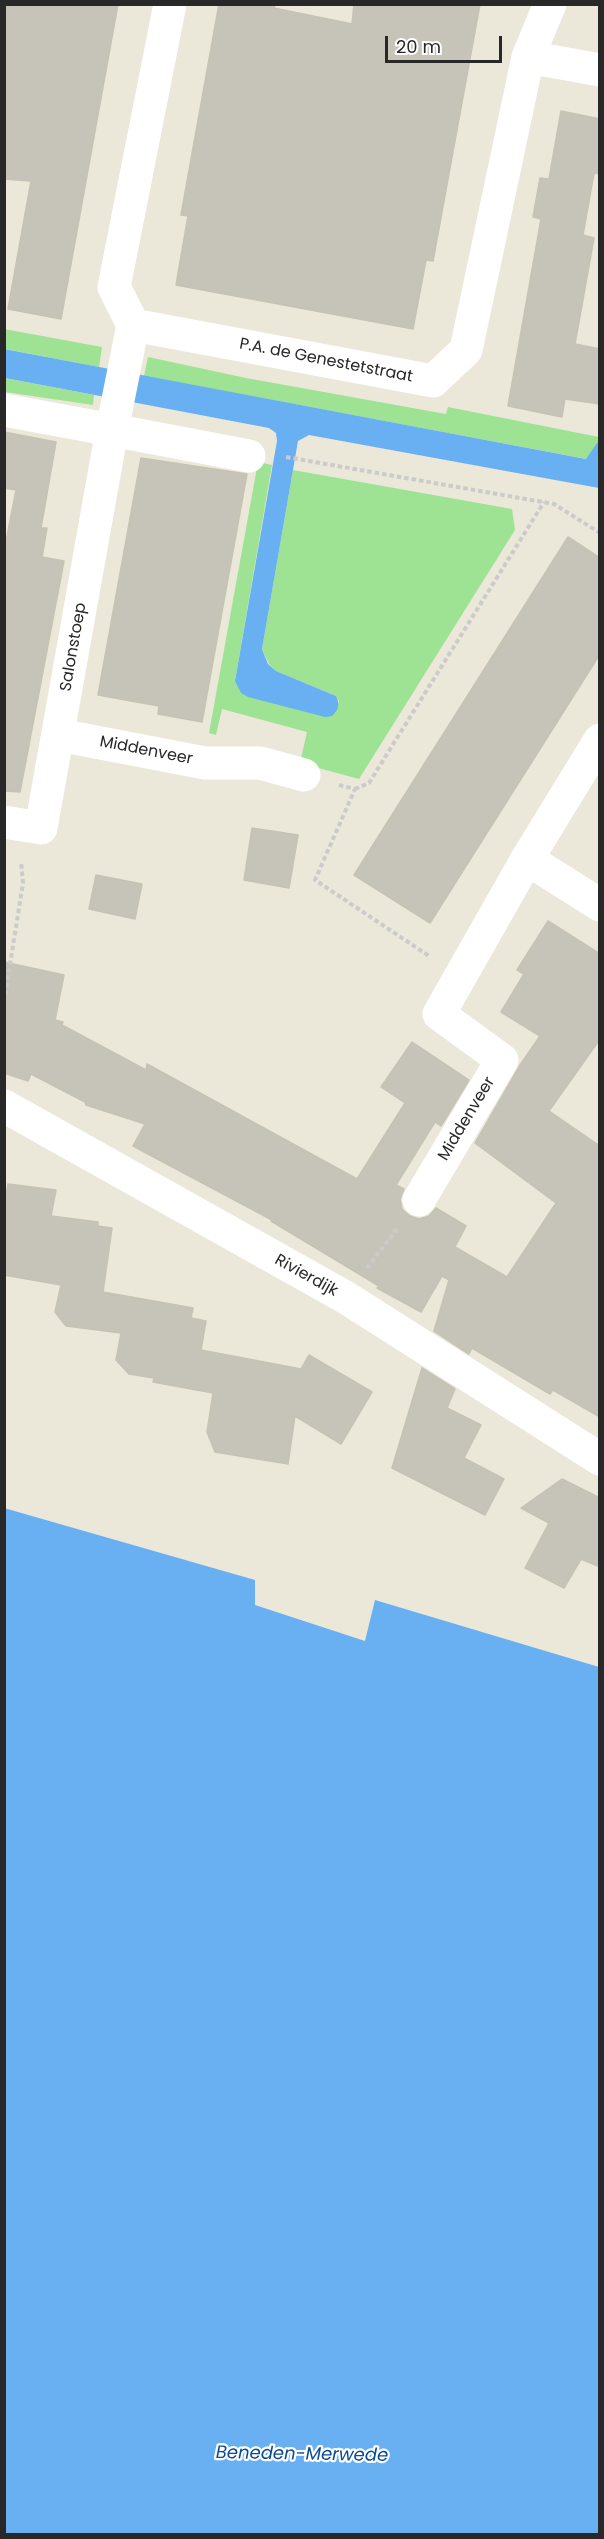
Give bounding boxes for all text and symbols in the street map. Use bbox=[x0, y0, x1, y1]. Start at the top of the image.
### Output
scale bar bbox=[388, 24, 505, 62]
text: 20 m bbox=[396, 34, 441, 59]
street label: P.A. de Genestetstraat bbox=[238, 335, 414, 387]
street label: Salonstoep bbox=[57, 601, 91, 693]
street label: Middenveer bbox=[98, 733, 194, 769]
street label: Middenveer bbox=[434, 1074, 500, 1164]
street label: Rivierdijk bbox=[271, 1251, 341, 1301]
water label: Beneden-Merwede bbox=[216, 2443, 388, 2467]

